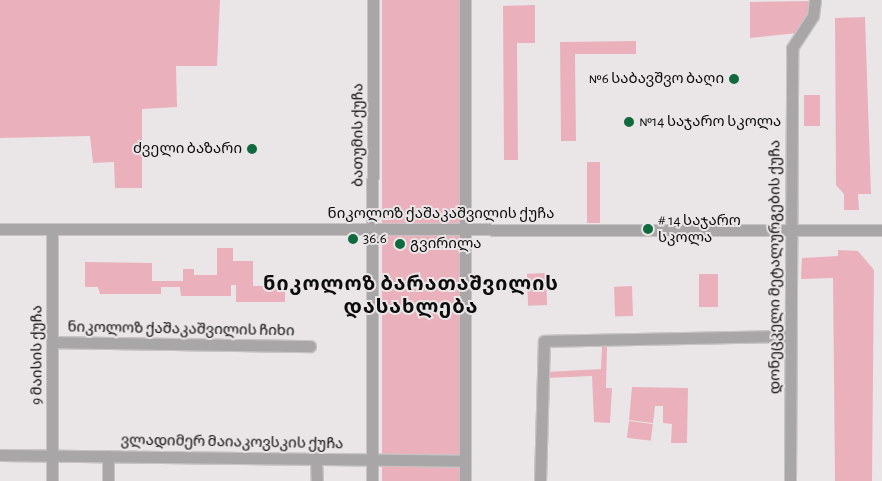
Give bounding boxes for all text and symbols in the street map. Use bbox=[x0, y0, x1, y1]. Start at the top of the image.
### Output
place label: №6 საბავშვო ბაღი bbox=[589, 70, 724, 88]
marker: №6 საბავშვო ბაღი bbox=[728, 73, 740, 85]
street label: ბათუმის ქუჩა bbox=[349, 83, 367, 187]
place label: №14 საჯარო სკოლა bbox=[639, 113, 781, 131]
marker: №14 საჯარო სკოლა bbox=[623, 116, 635, 128]
place label: ძველი ბაზარი bbox=[133, 140, 242, 158]
street label: დონეცკელი მეტალურგების ქუჩა bbox=[766, 140, 784, 394]
marker: ძველი ბაზარი bbox=[246, 143, 258, 155]
street label: ნიკოლოზ ქაშაკაშვილის ქუჩა bbox=[328, 205, 554, 223]
place label: # 14 საჯარო სკოლა bbox=[658, 211, 741, 246]
marker: # 14 საჯარო სკოლა bbox=[642, 223, 654, 235]
place label: 36.6 bbox=[363, 230, 387, 248]
marker: 36.6 bbox=[347, 233, 359, 245]
place label: გვირილა bbox=[410, 235, 481, 253]
marker: გვირილა bbox=[394, 238, 406, 250]
district label: ნიკოლოზ ბარათაშვილის დასახლება bbox=[261, 272, 561, 319]
street label: 9 მაისის ქუჩა bbox=[28, 305, 46, 405]
street label: ნიკოლოზ ქაშაკაშვილის ჩიხი bbox=[67, 318, 295, 340]
street label: ვლადიმერ მაიაკოვსკის ქუჩა bbox=[120, 431, 344, 453]

